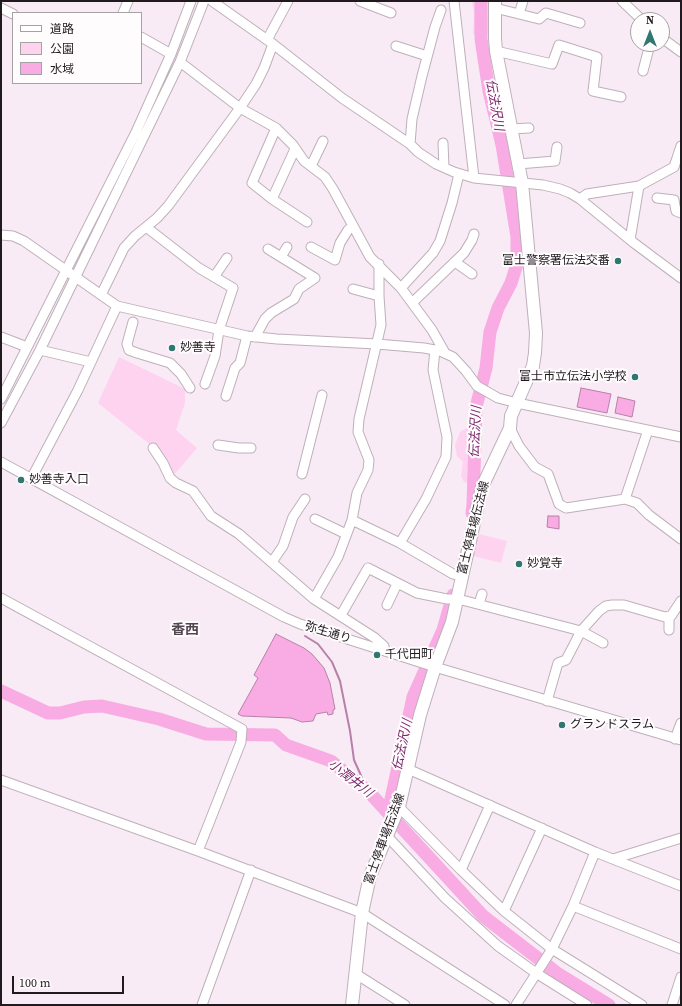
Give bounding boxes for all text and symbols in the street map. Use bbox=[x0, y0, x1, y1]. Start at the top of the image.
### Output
legend bbox=[12, 12, 142, 84]
north arrow bbox=[630, 12, 670, 52]
text: N bbox=[646, 13, 654, 28]
text: 道路 bbox=[50, 21, 74, 37]
text: 公園 bbox=[50, 41, 74, 57]
text: 水域 bbox=[50, 61, 74, 77]
water label: 伝法沢川 bbox=[482, 78, 506, 132]
place label: 富士警察署伝法交番 bbox=[502, 254, 610, 268]
marker: 富士警察署伝法交番 bbox=[613, 256, 623, 266]
place label: 妙善寺 bbox=[180, 341, 216, 355]
marker: 妙善寺 bbox=[167, 343, 177, 353]
place label: 富士市立伝法小学校 bbox=[519, 370, 627, 384]
marker: 富士市立伝法小学校 bbox=[630, 372, 640, 382]
water label: 伝法沢川 bbox=[467, 406, 485, 458]
place label: 妙善寺入口 bbox=[29, 473, 89, 487]
marker: 妙善寺入口 bbox=[16, 475, 26, 485]
street label: 富士停車場伝法線 bbox=[455, 480, 493, 576]
place label: 妙覚寺 bbox=[527, 557, 563, 571]
marker: 妙覚寺 bbox=[514, 559, 524, 569]
street label: 弥生通り bbox=[303, 619, 353, 647]
district label: 香西 bbox=[171, 622, 199, 638]
place label: 千代田町 bbox=[385, 648, 433, 662]
marker: 千代田町 bbox=[372, 650, 382, 660]
water label: 伝法沢川 bbox=[390, 718, 416, 772]
place label: グランドスラム bbox=[570, 718, 654, 732]
marker: グランドスラム bbox=[557, 720, 567, 730]
water label: 小潤井川 bbox=[325, 757, 375, 801]
street label: 富士停車場伝法線 bbox=[362, 791, 408, 887]
scale bar bbox=[14, 968, 126, 994]
text: 100 m bbox=[19, 975, 51, 991]

